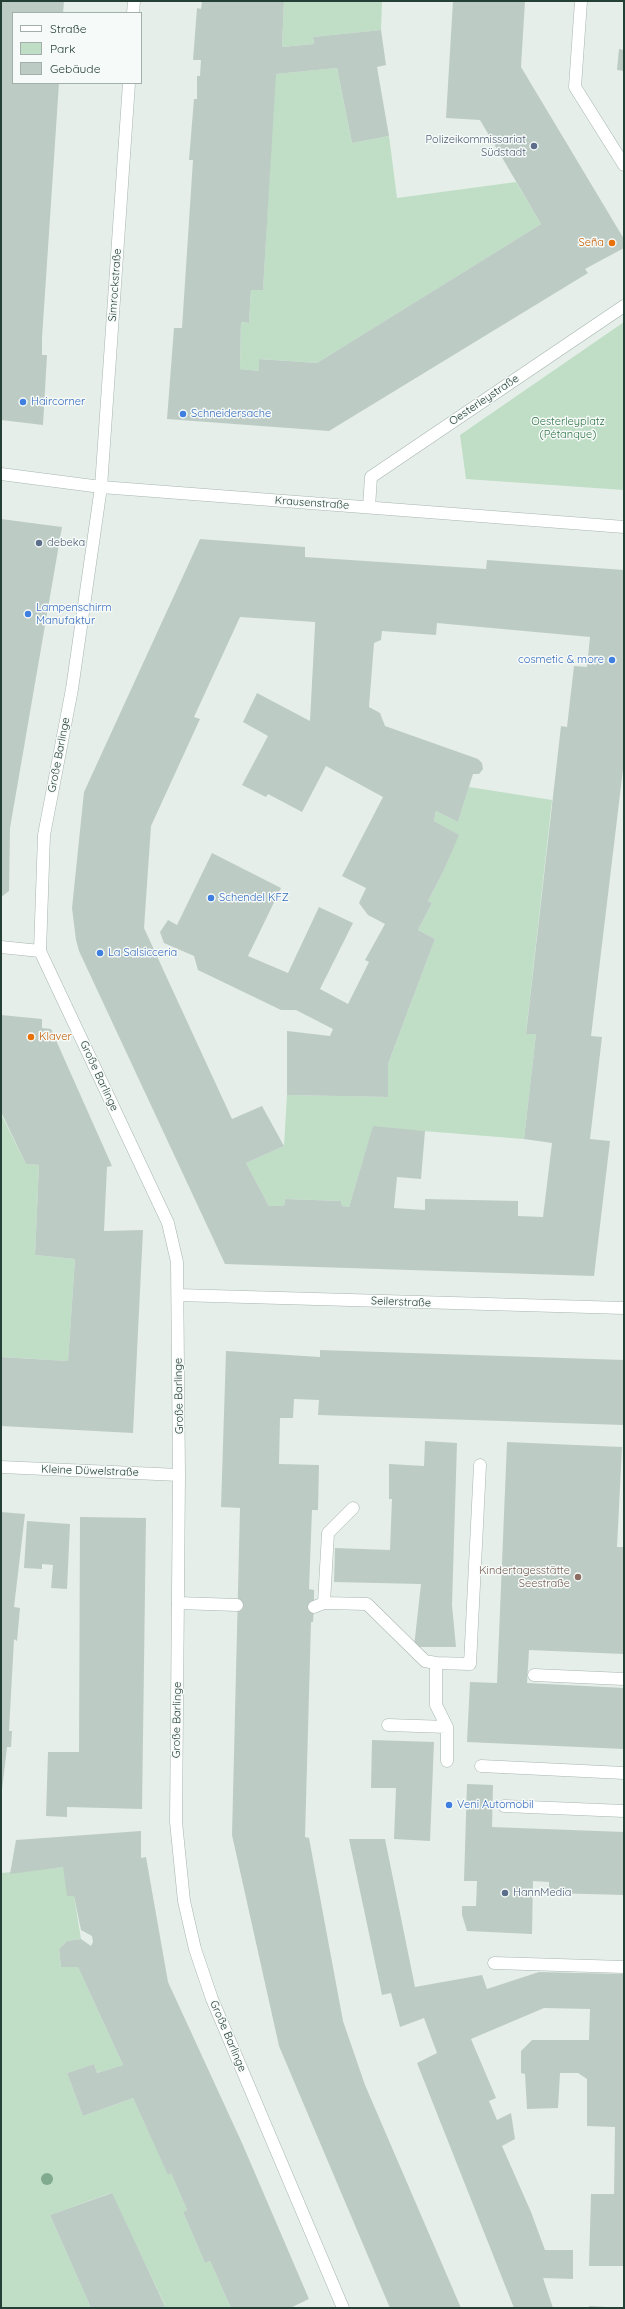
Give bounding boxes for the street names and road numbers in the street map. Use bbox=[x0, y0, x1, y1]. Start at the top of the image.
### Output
street label: Simrockstraße bbox=[106, 248, 124, 322]
street label: Oesterleystraße bbox=[447, 372, 521, 428]
street label: Krausenstraße bbox=[274, 494, 350, 512]
street label: Große Barlinge bbox=[45, 716, 73, 794]
street label: Große Barlinge bbox=[77, 1039, 121, 1113]
street label: Seilerstraße bbox=[371, 1294, 431, 1310]
street label: Große Barlinge bbox=[172, 1358, 186, 1434]
street label: Kleine Düwelstraße bbox=[41, 1463, 139, 1479]
street label: Große Barlinge bbox=[170, 1682, 184, 1758]
street label: Große Barlinge bbox=[207, 1998, 249, 2074]

